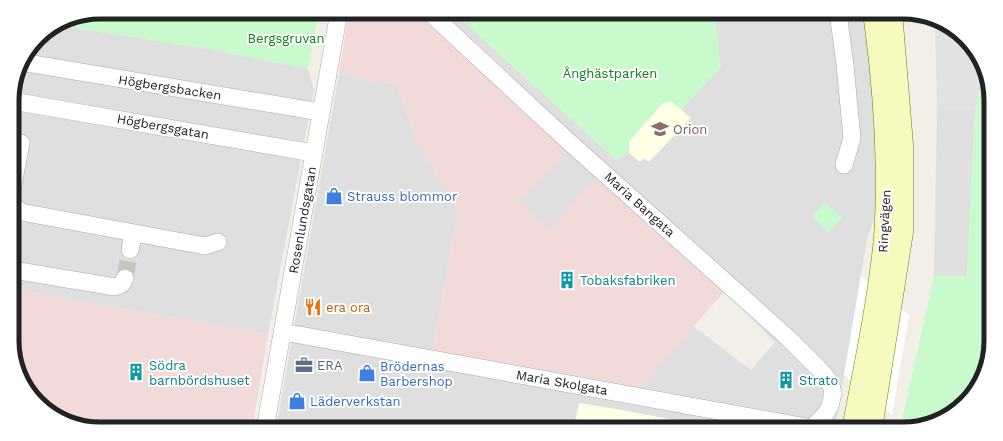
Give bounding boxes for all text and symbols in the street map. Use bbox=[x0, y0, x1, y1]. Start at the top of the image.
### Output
park label: Bergsgruvan bbox=[248, 31, 324, 46]
park label: Ånghästparken bbox=[563, 66, 657, 81]
street label: Högbergsbacken bbox=[117, 72, 222, 103]
street label: Högbergsgatan bbox=[116, 111, 210, 142]
school or university icon: Orion bbox=[650, 119, 670, 139]
place label: Orion bbox=[673, 122, 707, 137]
street label: Rosenlundsgatan bbox=[286, 165, 319, 275]
street label: Maria Bangata bbox=[601, 169, 678, 240]
shop icon: Strauss blommor bbox=[324, 186, 344, 206]
place label: Strauss blommor bbox=[347, 189, 457, 204]
street label: Ringvägen bbox=[875, 189, 894, 253]
building icon: Tobaksfabriken bbox=[557, 270, 577, 290]
place label: Tobaksfabriken bbox=[580, 273, 676, 288]
restaurant icon: era ora bbox=[303, 297, 323, 317]
place label: era ora bbox=[326, 300, 371, 315]
office icon: ERA bbox=[294, 355, 314, 375]
place label: Södra barnbördshuset bbox=[149, 358, 250, 388]
place label: ERA bbox=[317, 358, 343, 373]
place label: Brödernas Barbershop bbox=[380, 359, 453, 389]
building icon: Södra barnbördshuset bbox=[126, 362, 146, 382]
shop icon: Brödernas Barbershop bbox=[357, 363, 377, 383]
street label: Maria Skolgata bbox=[515, 367, 609, 398]
building icon: Strato bbox=[776, 370, 796, 390]
place label: Strato bbox=[799, 373, 838, 388]
shop icon: Läderverkstan bbox=[287, 391, 307, 411]
place label: Läderverkstan bbox=[310, 394, 401, 409]

